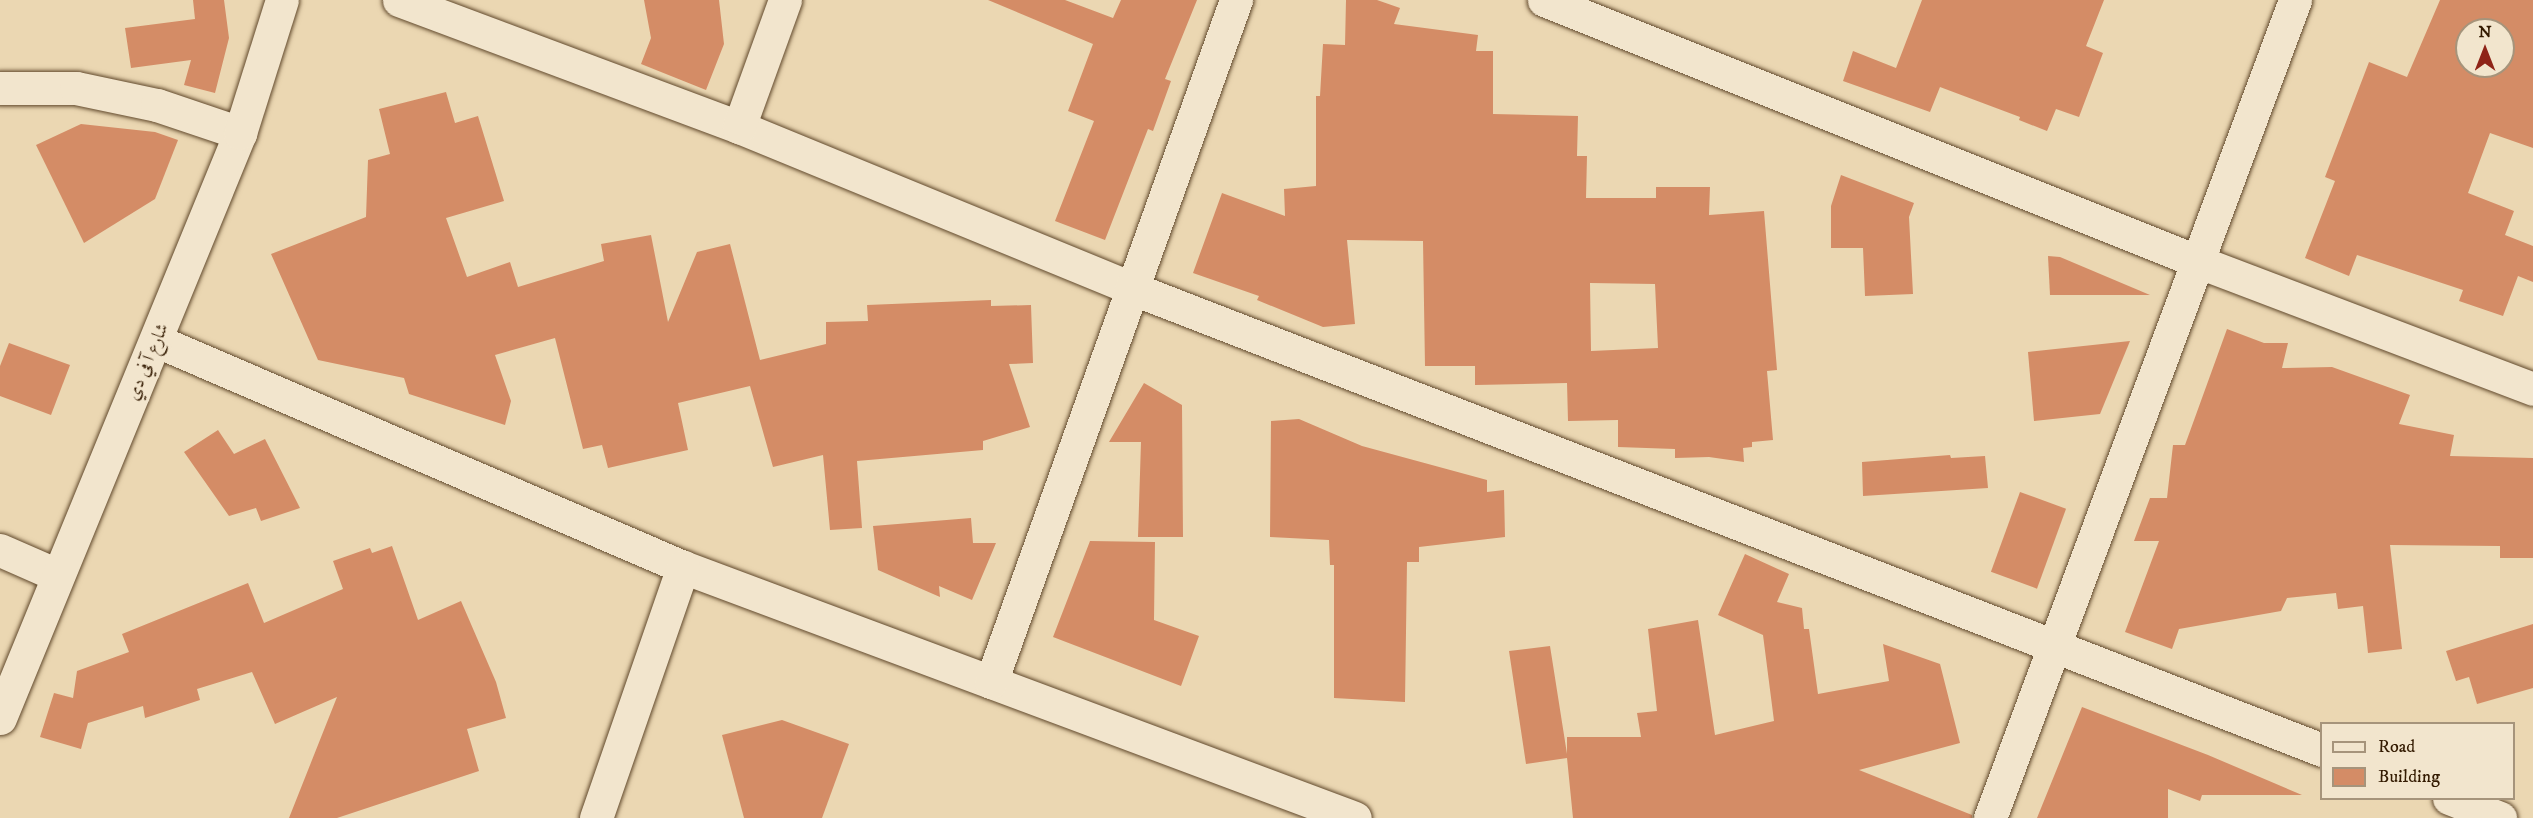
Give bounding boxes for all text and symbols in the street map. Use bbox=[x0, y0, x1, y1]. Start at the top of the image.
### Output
north arrow bbox=[2455, 18, 2515, 78]
text: N bbox=[2478, 22, 2492, 42]
street label: شارع آ في دي bbox=[122, 320, 174, 404]
legend bbox=[2320, 722, 2515, 800]
text: Road bbox=[2378, 736, 2415, 758]
text: Building bbox=[2378, 766, 2440, 788]

